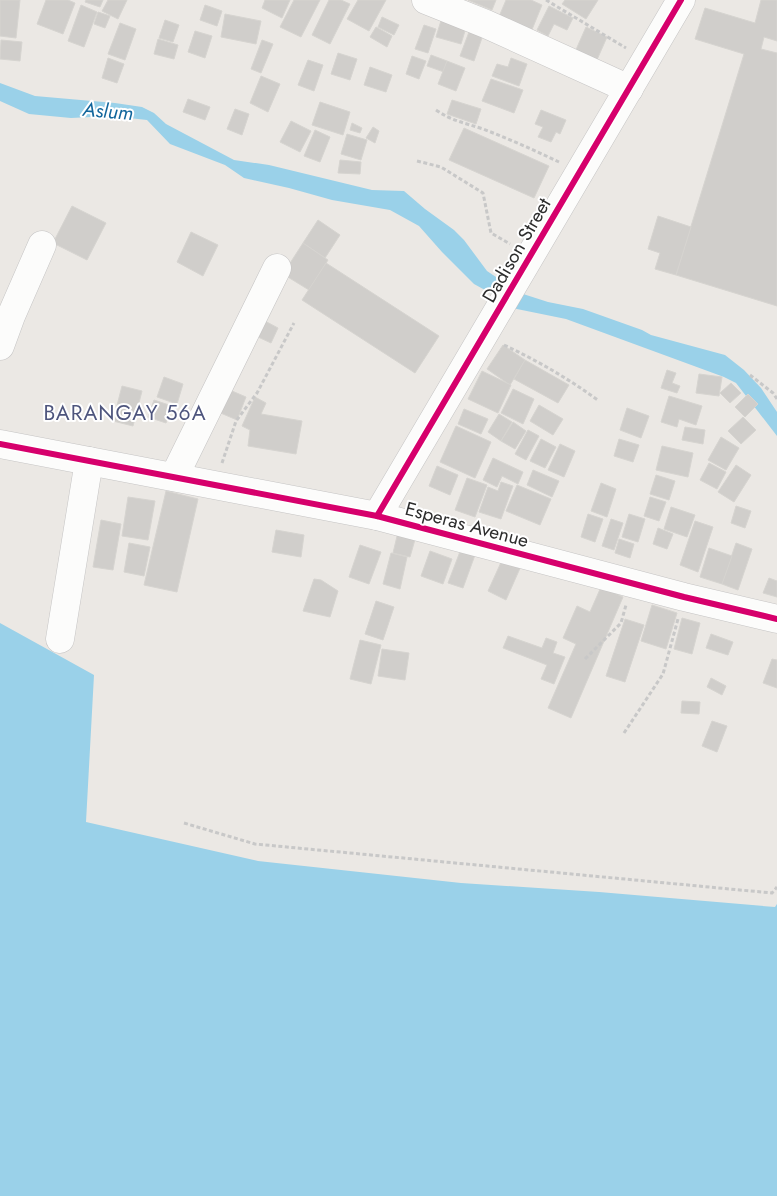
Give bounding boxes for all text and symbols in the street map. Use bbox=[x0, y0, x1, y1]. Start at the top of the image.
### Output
water label: Aslum bbox=[81, 95, 134, 128]
street label: Dadison Street bbox=[476, 193, 558, 308]
district label: BARANGAY 56A bbox=[43, 398, 207, 428]
street label: Esperas Avenue bbox=[402, 495, 532, 554]

